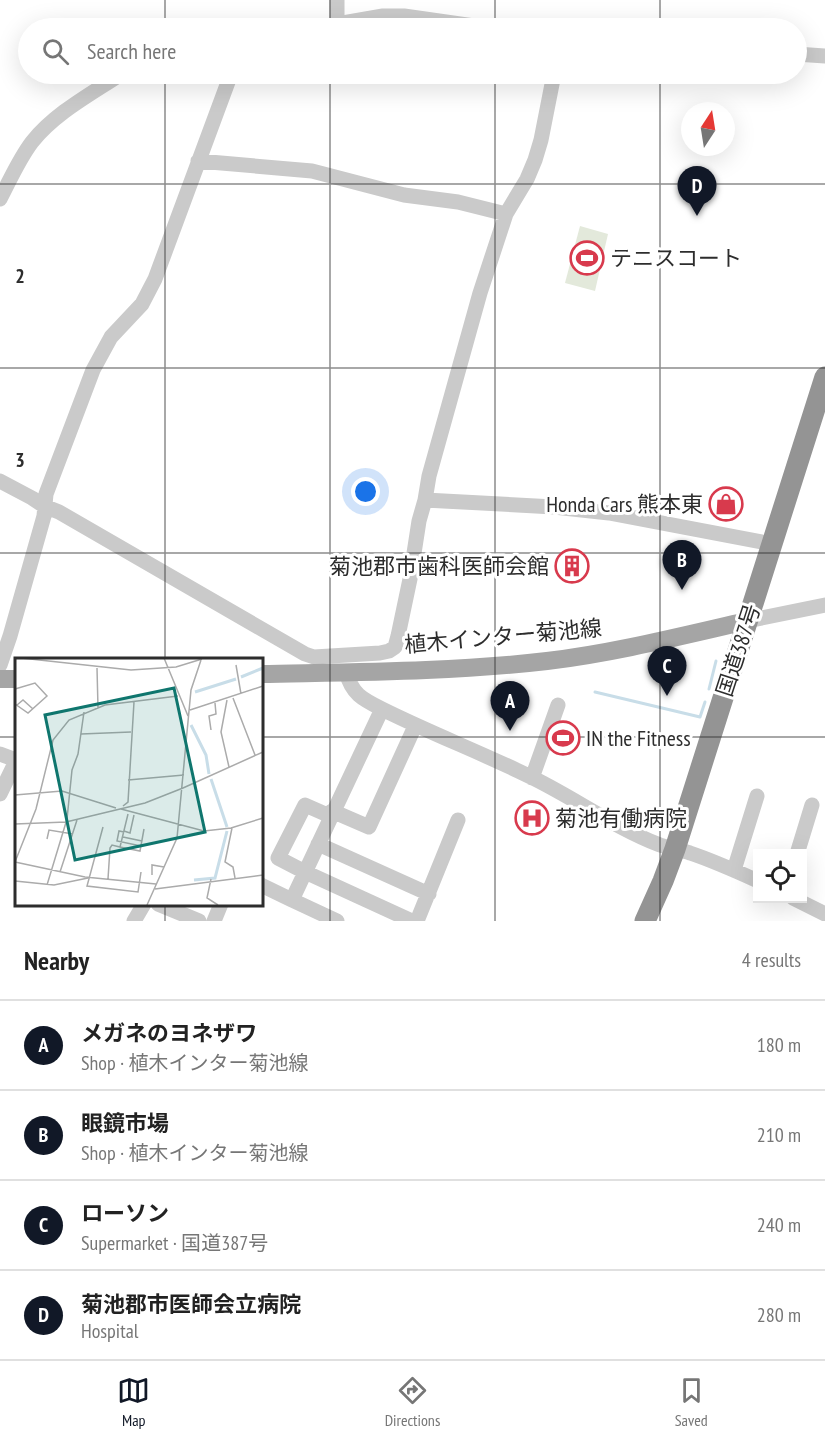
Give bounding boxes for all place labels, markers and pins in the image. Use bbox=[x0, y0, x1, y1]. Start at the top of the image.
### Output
pin: D bbox=[678, 166, 716, 216]
sports icon: テニスコート bbox=[569, 240, 605, 276]
place label: テニスコート bbox=[610, 244, 742, 272]
shop icon: Honda Cars 熊本東 bbox=[708, 486, 744, 522]
place label: Honda Cars 熊本東 bbox=[546, 490, 703, 518]
pin: B bbox=[662, 540, 702, 590]
building icon: 菊池郡市歯科医師会館 bbox=[554, 548, 590, 584]
place label: 菊池郡市歯科医師会館 bbox=[329, 552, 549, 580]
pin: C bbox=[648, 646, 686, 696]
pin: A bbox=[490, 682, 530, 731]
sports icon: IN the Fitness bbox=[545, 720, 581, 756]
place label: IN the Fitness bbox=[586, 724, 691, 752]
hospital icon: 菊池有働病院 bbox=[514, 800, 550, 836]
place label: 菊池有働病院 bbox=[555, 804, 687, 832]

